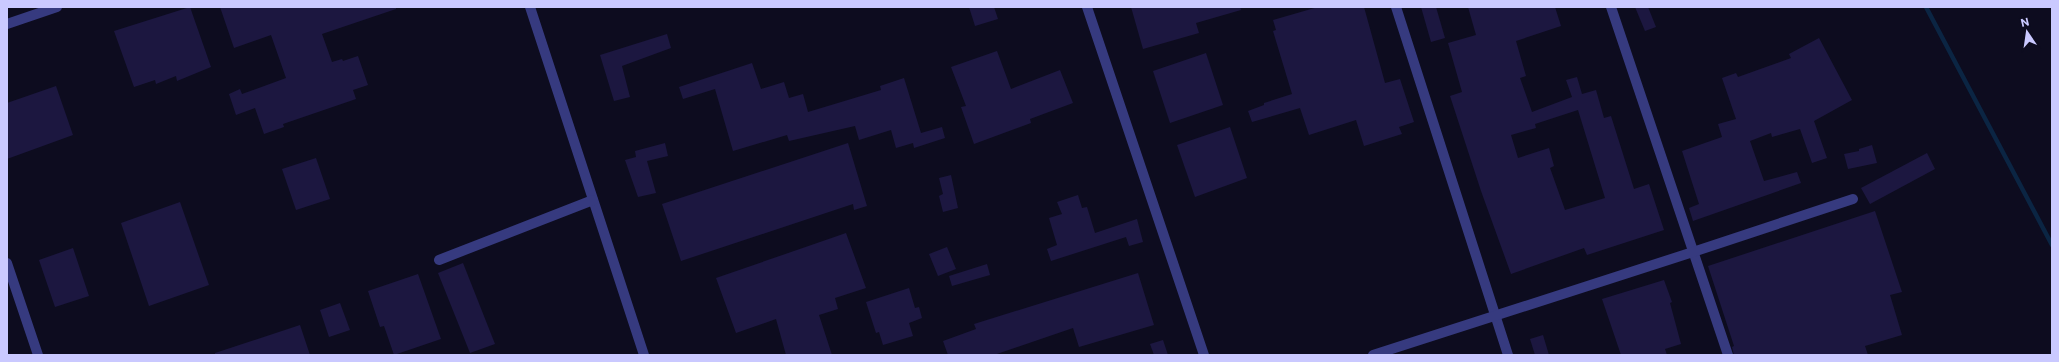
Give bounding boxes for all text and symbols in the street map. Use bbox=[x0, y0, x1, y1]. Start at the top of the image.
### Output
north arrow bbox=[2007, 12, 2047, 52]
text: N bbox=[2019, 15, 2030, 29]

